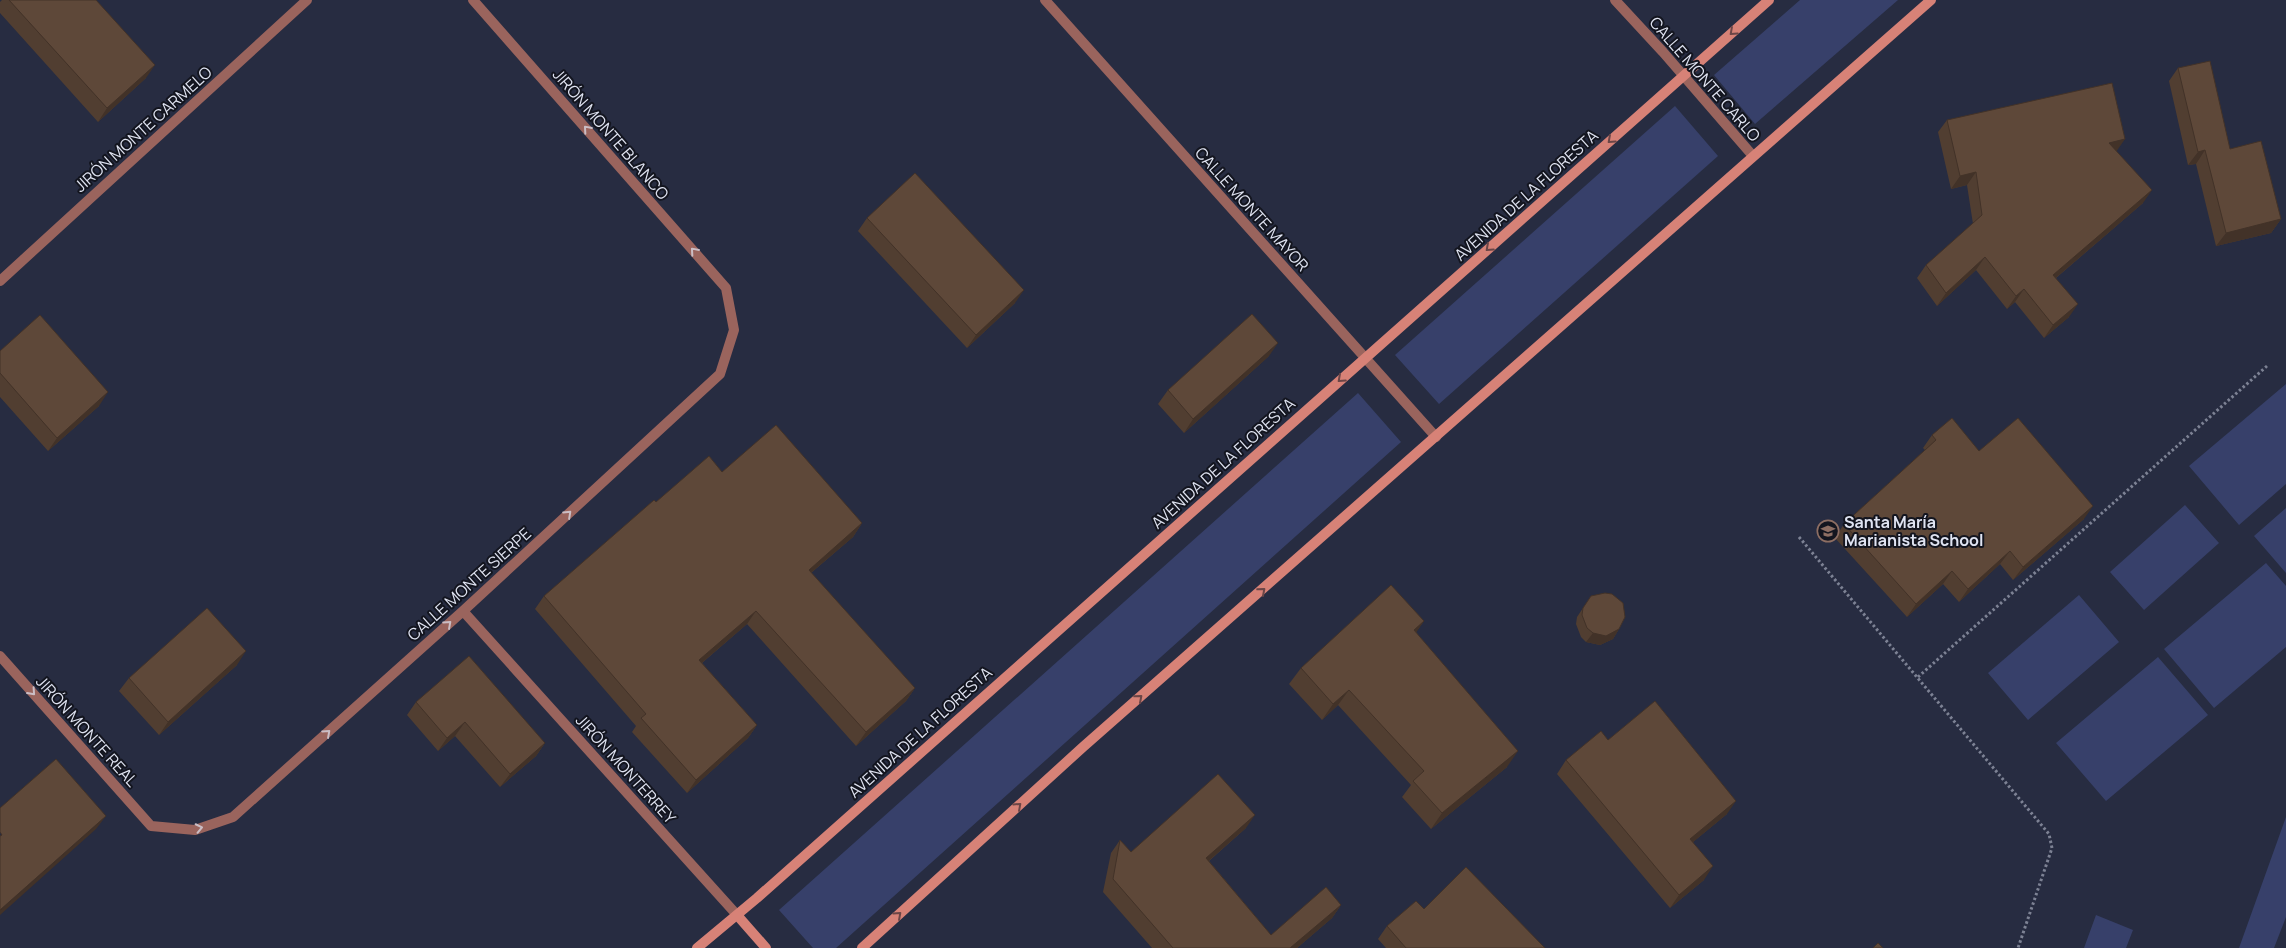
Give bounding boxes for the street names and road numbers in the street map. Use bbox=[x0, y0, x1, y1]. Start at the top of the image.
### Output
street label: CALLE MONTE CARLO bbox=[1645, 12, 1766, 146]
street label: JIRÓN MONTE CARMELO bbox=[69, 61, 217, 197]
street label: JIRÓN MONTE BLANCO bbox=[548, 64, 674, 205]
street label: AVENIDA DE LA FLORESTA bbox=[1449, 124, 1603, 266]
street label: CALLE MONTE MAYOR bbox=[1190, 142, 1314, 276]
street label: AVENIDA DE LA FLORESTA bbox=[1146, 392, 1300, 534]
street label: CALLE MONTE SIERPE bbox=[402, 523, 536, 645]
street label: AVENIDA DE LA FLORESTA bbox=[843, 661, 997, 803]
street label: JIRÓN MONTE REAL bbox=[31, 671, 143, 791]
street label: JIRÓN MONTERREY bbox=[571, 710, 681, 828]

